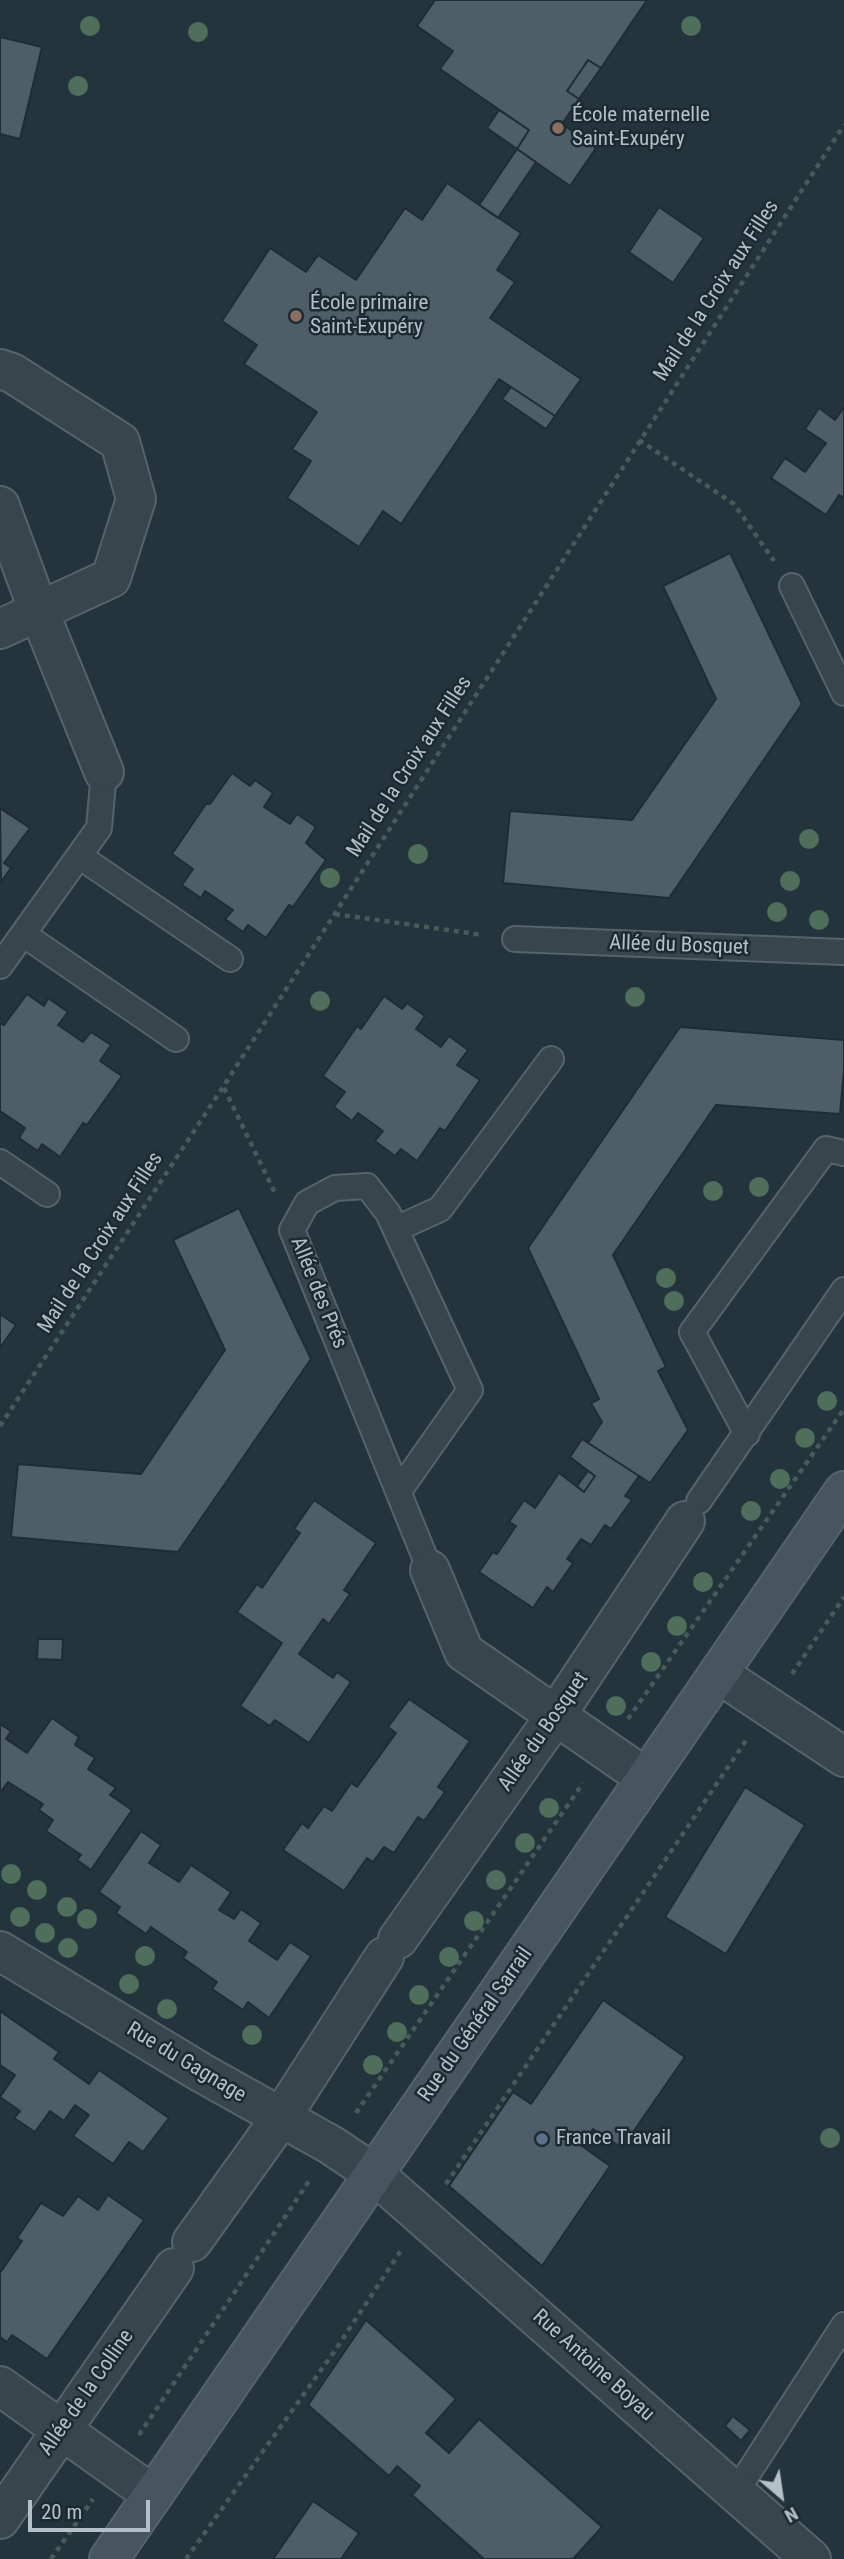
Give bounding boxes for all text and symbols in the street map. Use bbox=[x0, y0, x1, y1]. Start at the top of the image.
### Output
place label: École maternelle Saint-Exupéry bbox=[572, 103, 710, 153]
marker: École maternelle Saint-Exupéry bbox=[550, 120, 566, 136]
street label: Mail de la Croix aux Filles bbox=[649, 196, 785, 386]
place label: École primaire Saint-Exupéry bbox=[310, 291, 428, 341]
marker: École primaire Saint-Exupéry bbox=[288, 308, 304, 324]
street label: Mail de la Croix aux Filles bbox=[342, 672, 478, 862]
street label: Allée du Bosquet bbox=[609, 931, 749, 961]
street label: Mail de la Croix aux Filles bbox=[33, 1148, 169, 1338]
street label: Allée des Prés bbox=[284, 1233, 352, 1353]
street label: Allée du Bosquet bbox=[494, 1667, 594, 1797]
street label: Rue du Général Sarrail bbox=[413, 1943, 539, 2107]
street label: Rue du Gagnage bbox=[122, 2018, 250, 2108]
place label: France Travail bbox=[556, 2126, 671, 2152]
marker: France Travail bbox=[534, 2131, 550, 2147]
street label: Rue Antoine Boyau bbox=[527, 2305, 659, 2427]
street label: Allée de la Colline bbox=[34, 2325, 140, 2461]
north arrow bbox=[746, 2461, 816, 2531]
scale bar bbox=[32, 2486, 154, 2530]
text: 20 m bbox=[41, 2500, 82, 2524]
text: N bbox=[781, 2502, 802, 2528]

